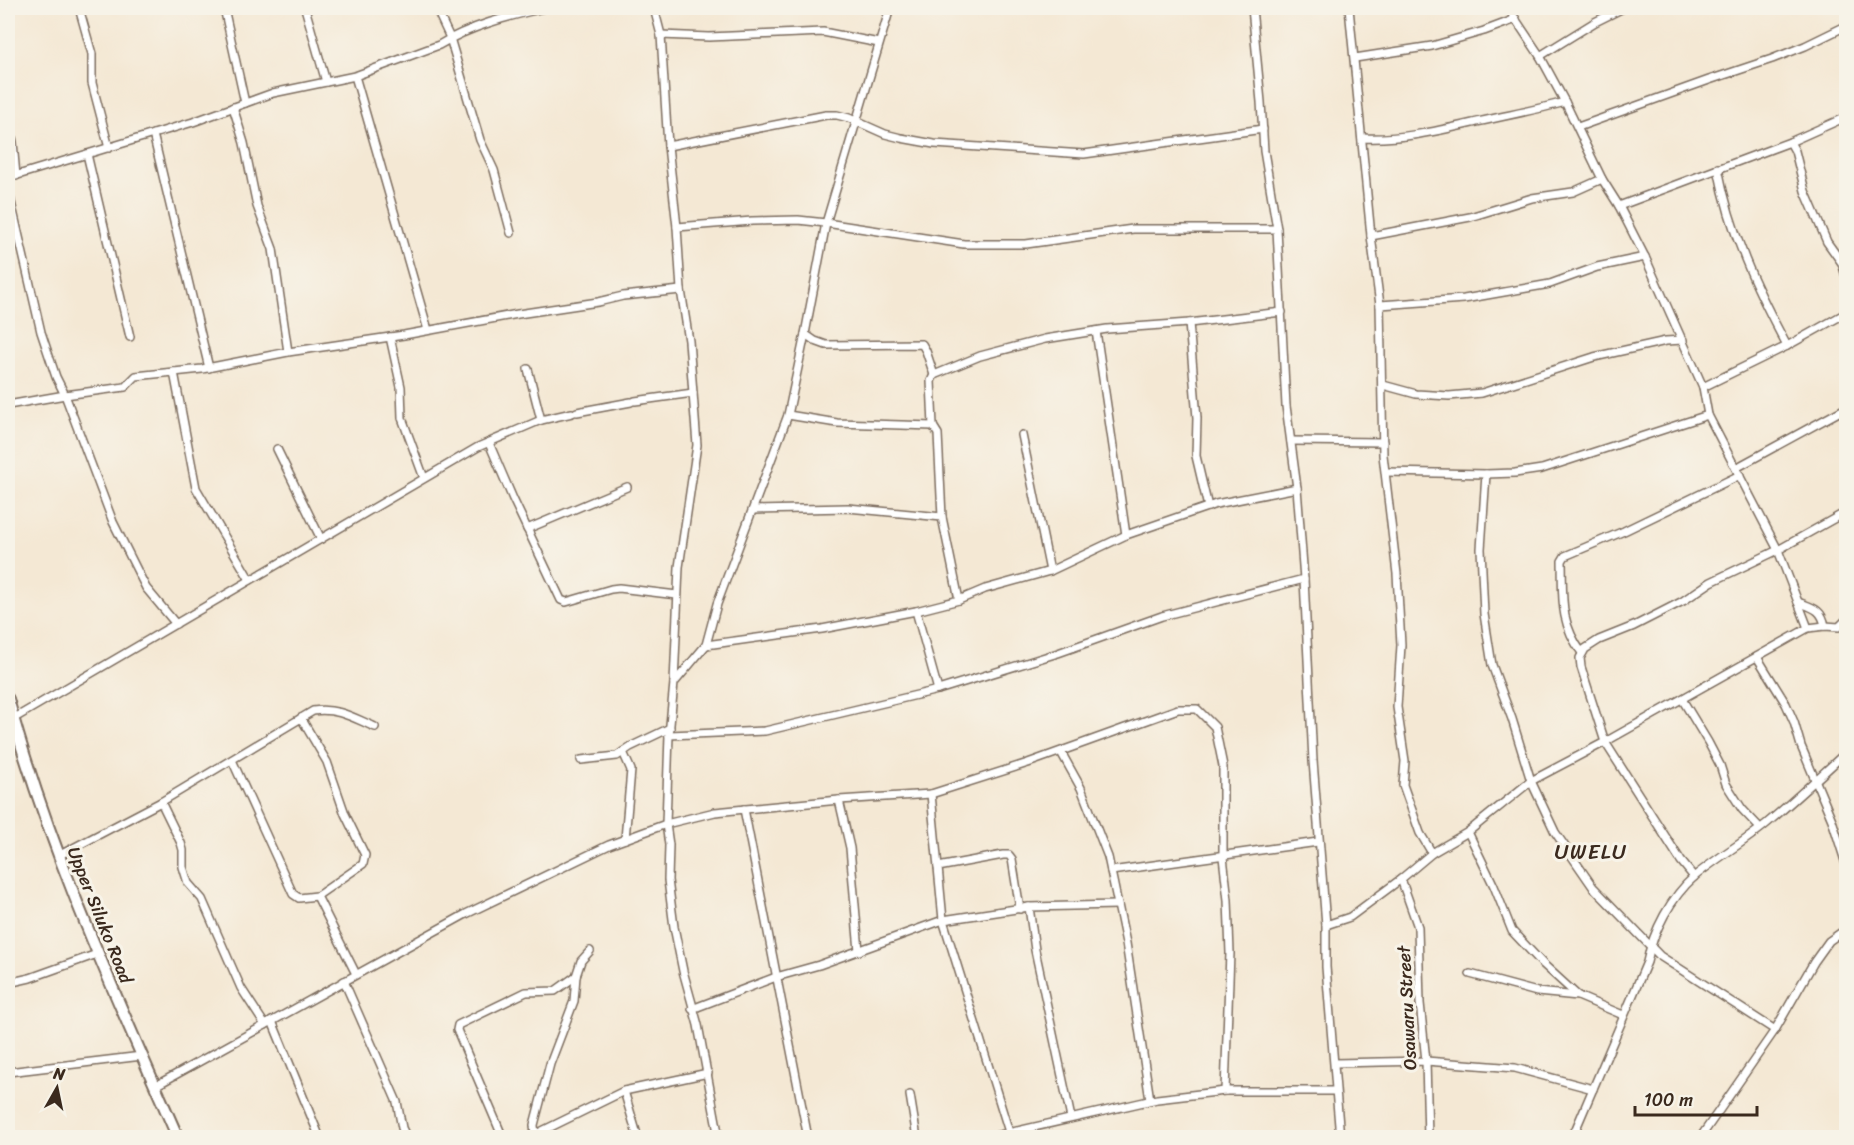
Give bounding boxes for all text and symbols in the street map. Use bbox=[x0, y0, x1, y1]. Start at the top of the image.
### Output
district label: UWELU bbox=[1555, 833, 1627, 871]
street label: Upper Siluko Road bbox=[58, 842, 143, 990]
street label: Osawaru Street bbox=[1388, 944, 1426, 1071]
north arrow bbox=[27, 1058, 87, 1118]
text: N bbox=[51, 1058, 68, 1089]
scale bar bbox=[1635, 1079, 1756, 1117]
text: 100 m bbox=[1644, 1084, 1693, 1116]

